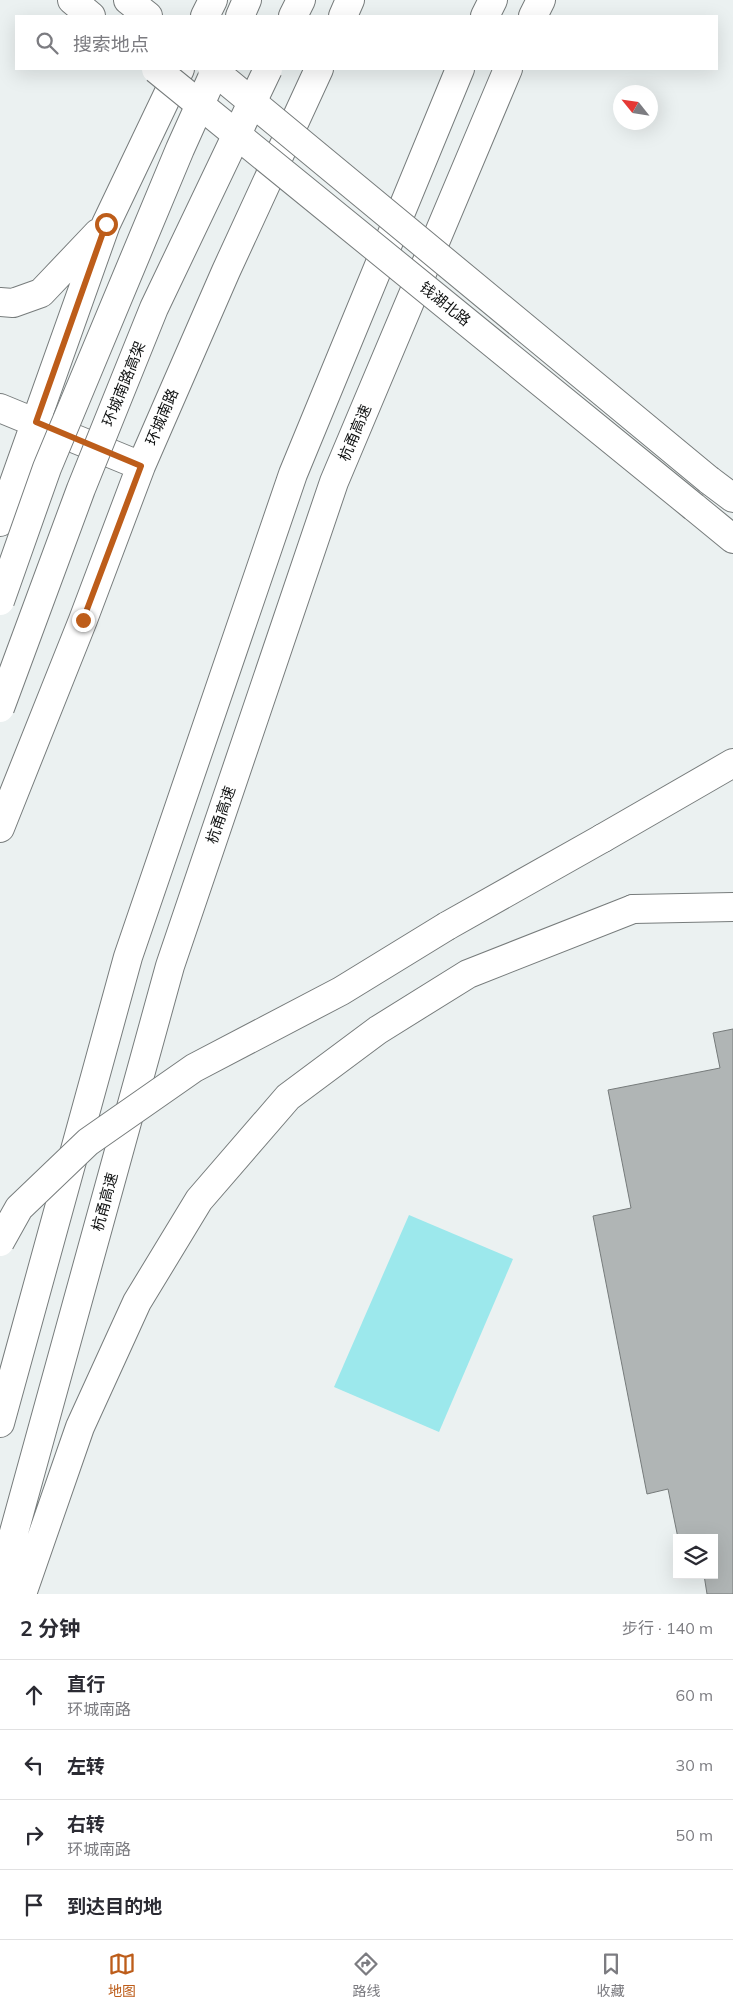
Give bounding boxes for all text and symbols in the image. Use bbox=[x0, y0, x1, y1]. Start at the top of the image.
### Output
search box bbox=[15, 15, 718, 70]
icon: search bbox=[33, 29, 61, 57]
text: 搜索地点 bbox=[73, 32, 149, 56]
north arrow bbox=[613, 85, 658, 130]
route start bbox=[95, 213, 118, 236]
street label: 钱湖北路 bbox=[416, 277, 475, 330]
street label: 环城南路高架 bbox=[98, 339, 149, 429]
street label: 环城南路 bbox=[141, 385, 182, 448]
street label: 杭甬高速 bbox=[334, 401, 375, 464]
route end bbox=[72, 609, 95, 632]
street label: 杭甬高速 bbox=[202, 783, 239, 846]
street label: 杭甬高速 bbox=[88, 1170, 121, 1233]
map controls bbox=[673, 1534, 718, 1579]
button: layers bbox=[673, 1534, 718, 1579]
text: 2 分钟 bbox=[20, 1615, 80, 1641]
text: 步行 · 140 m bbox=[622, 1618, 713, 1638]
text: 直行 bbox=[67, 1672, 105, 1696]
icon: ahead bbox=[20, 1681, 48, 1709]
text: 60 m bbox=[676, 1685, 713, 1705]
text: 环城南路 bbox=[67, 1699, 131, 1719]
icon: left bbox=[20, 1751, 48, 1779]
text: 左转 bbox=[67, 1754, 105, 1778]
text: 30 m bbox=[676, 1755, 713, 1775]
text: 右转 bbox=[67, 1812, 105, 1836]
icon: right bbox=[20, 1821, 48, 1849]
text: 50 m bbox=[676, 1825, 713, 1845]
text: 环城南路 bbox=[67, 1839, 131, 1859]
icon: arrive bbox=[20, 1891, 48, 1919]
text: 到达目的地 bbox=[67, 1894, 162, 1918]
tab: 地图 bbox=[108, 1950, 136, 2000]
tab: 路线 bbox=[352, 1950, 380, 2000]
tab: 收藏 bbox=[597, 1950, 625, 2000]

